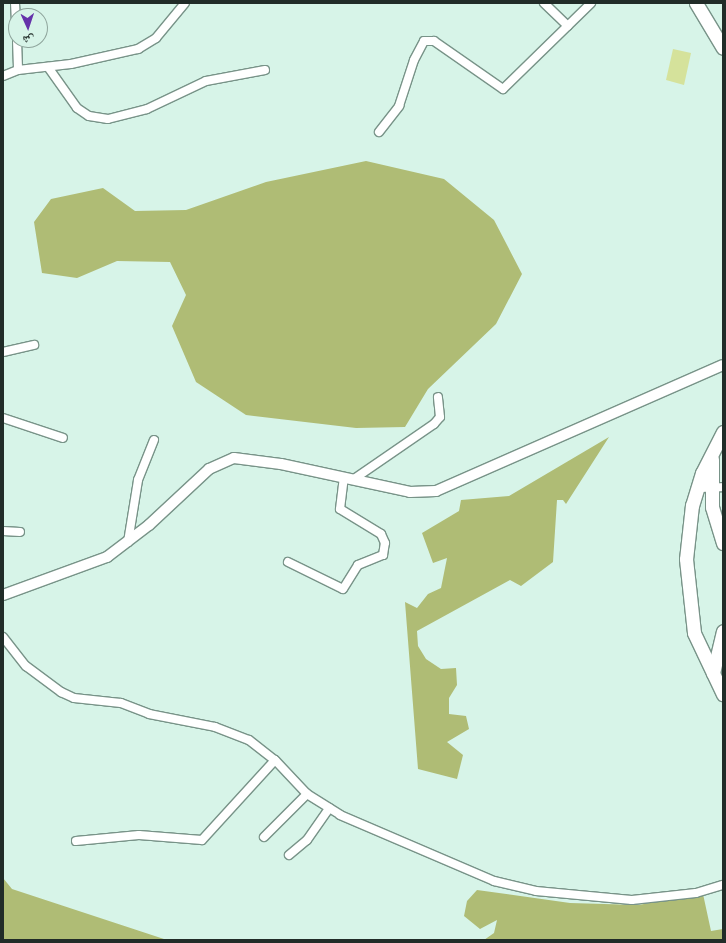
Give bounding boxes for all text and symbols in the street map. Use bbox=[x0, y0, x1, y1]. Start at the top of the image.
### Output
north arrow bbox=[8, 8, 48, 48]
text: ش bbox=[22, 33, 35, 46]

